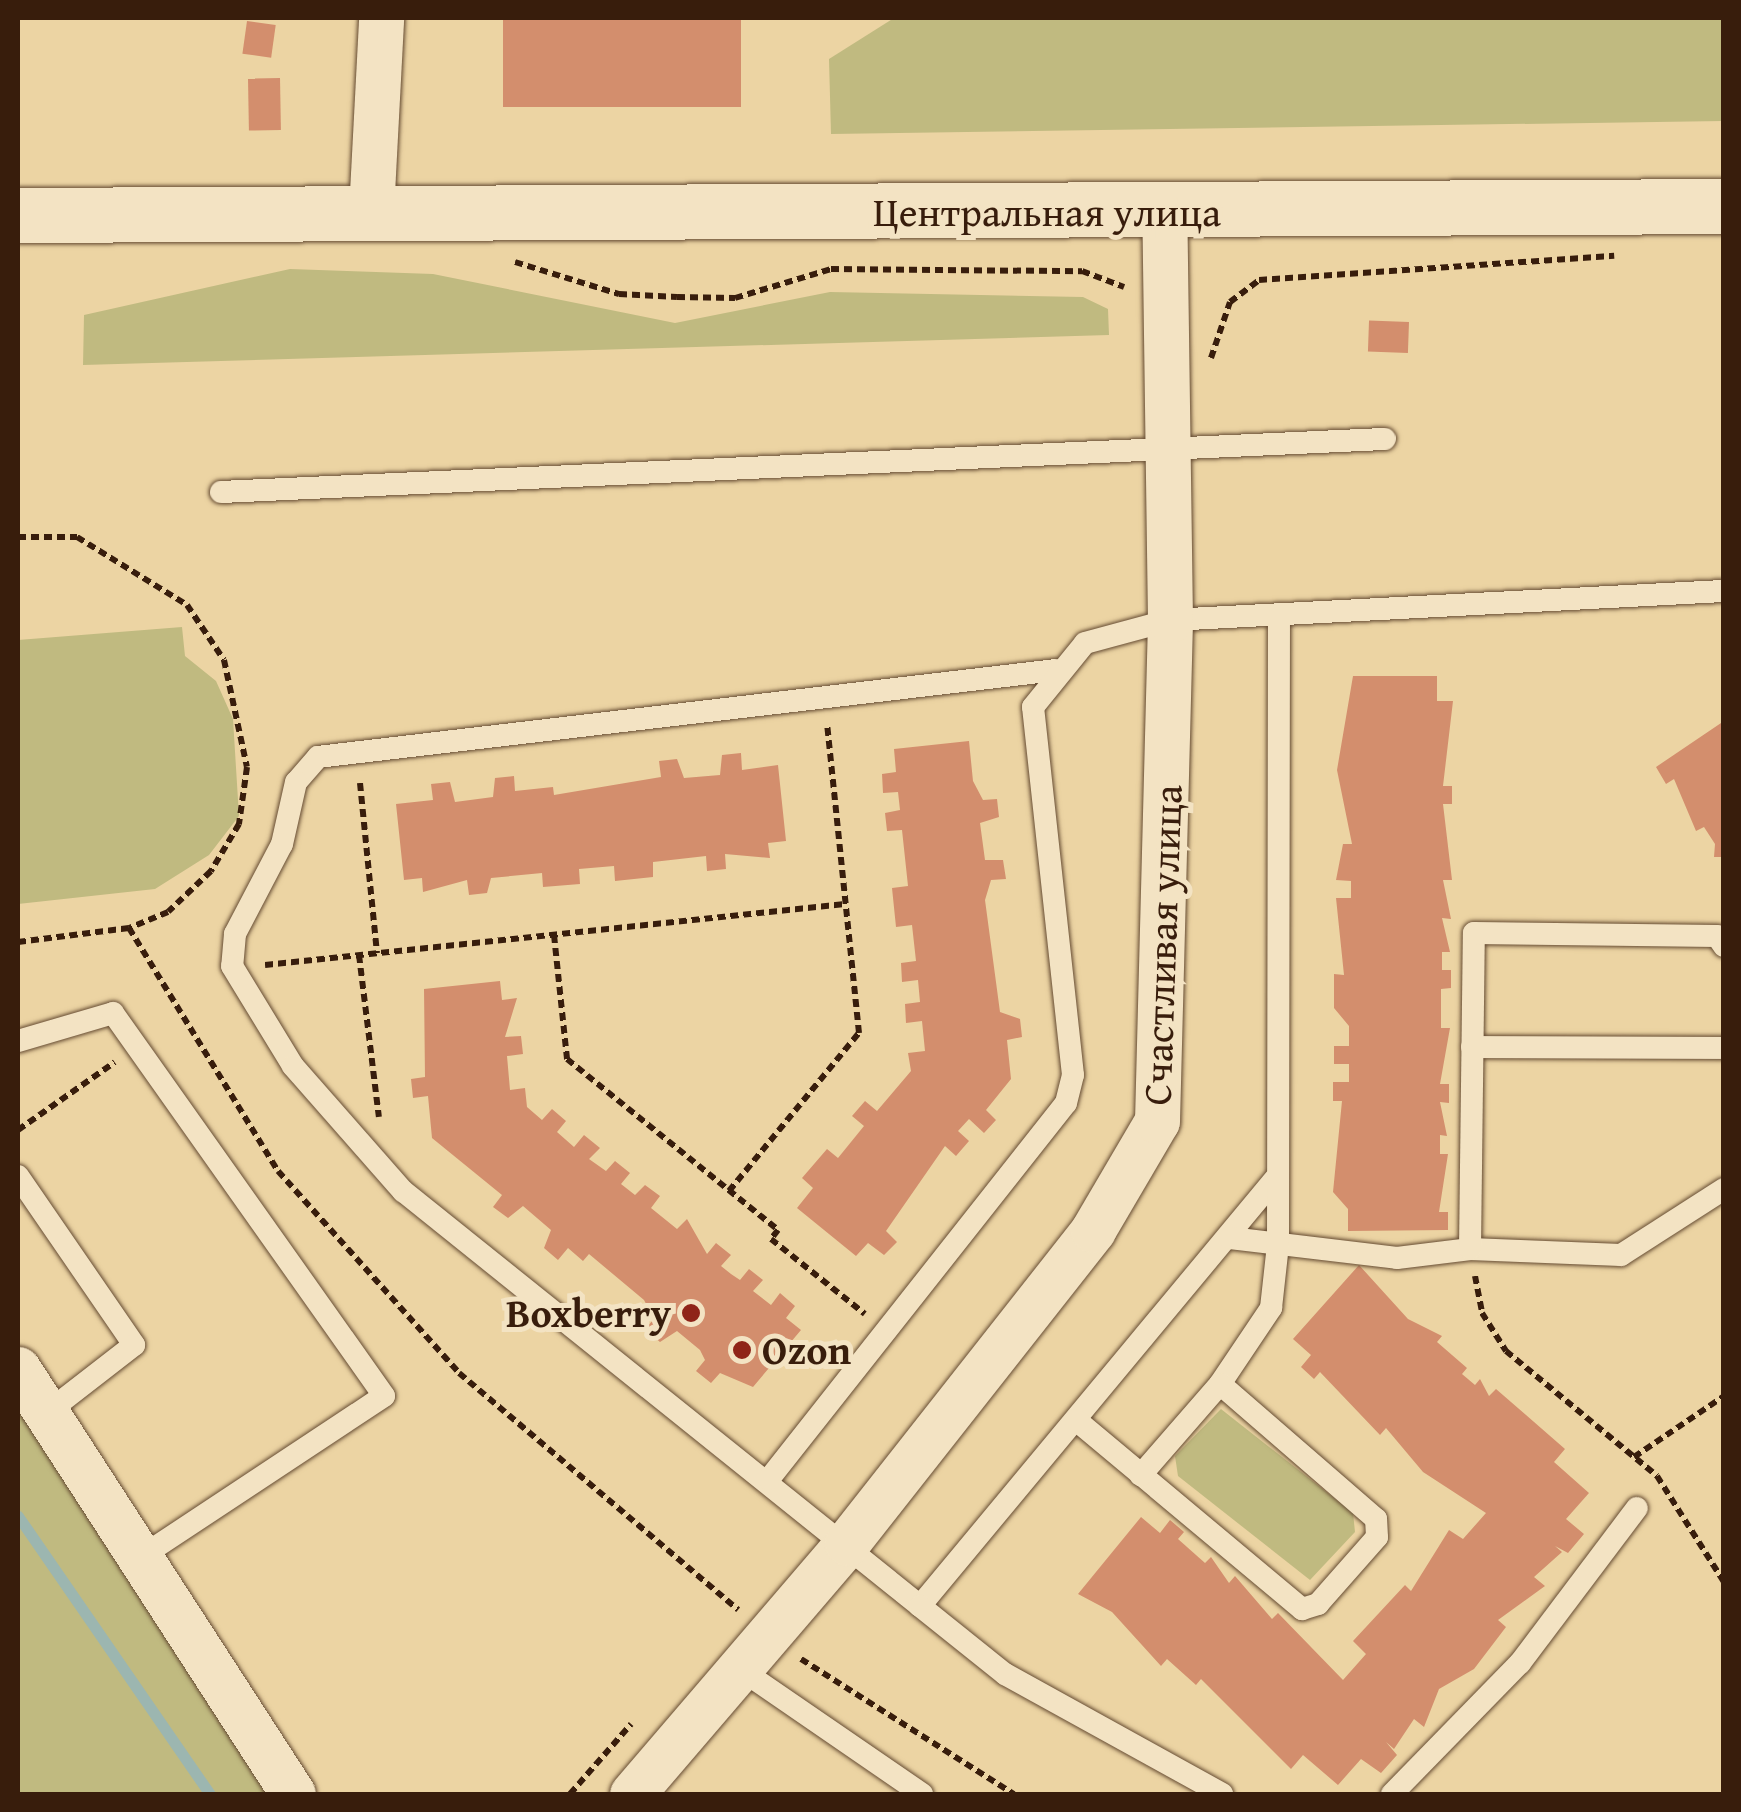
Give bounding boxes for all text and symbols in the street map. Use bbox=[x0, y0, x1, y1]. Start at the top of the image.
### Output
street label: Центральная улица bbox=[873, 188, 1221, 236]
street label: Счастливая улица bbox=[1132, 784, 1192, 1106]
place label: Boxberry bbox=[506, 1289, 671, 1337]
marker: Boxberry bbox=[680, 1302, 702, 1324]
place label: Ozon bbox=[762, 1326, 851, 1374]
marker: Ozon bbox=[731, 1339, 753, 1361]

